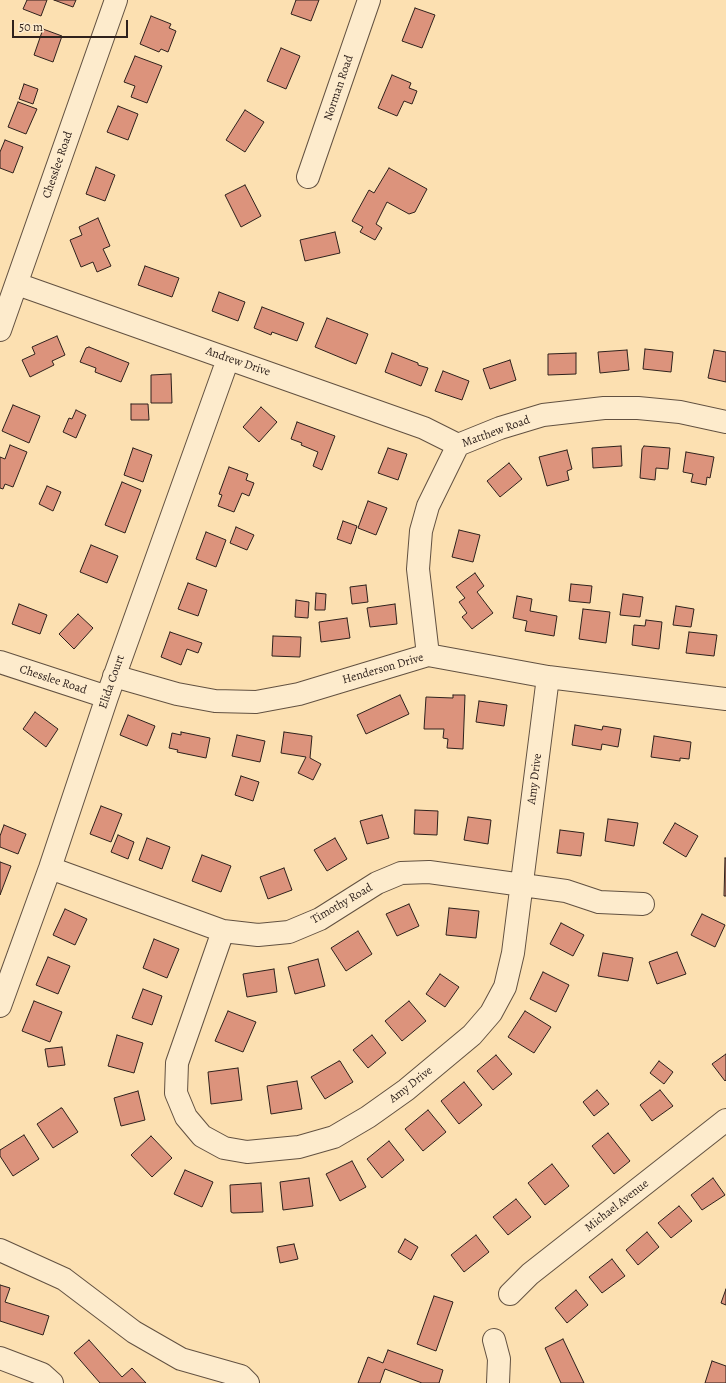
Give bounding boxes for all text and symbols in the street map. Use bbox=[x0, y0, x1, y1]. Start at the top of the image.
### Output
scale bar bbox=[14, 12, 130, 38]
text: 50 m bbox=[19, 19, 43, 35]
street label: Norman Road bbox=[321, 53, 357, 123]
street label: Chesslee Road bbox=[40, 130, 76, 200]
street label: Andrew Drive bbox=[204, 344, 272, 380]
street label: Matthew Road bbox=[460, 413, 532, 451]
street label: Henderson Drive bbox=[341, 651, 425, 687]
street label: Elida Court bbox=[96, 653, 128, 711]
street label: Chesslee Road bbox=[17, 662, 89, 698]
street label: Amy Drive bbox=[525, 753, 545, 805]
street label: Timothy Road bbox=[309, 881, 375, 927]
street label: Amy Drive bbox=[386, 1064, 436, 1106]
street label: Michael Avenue bbox=[582, 1177, 652, 1235]

